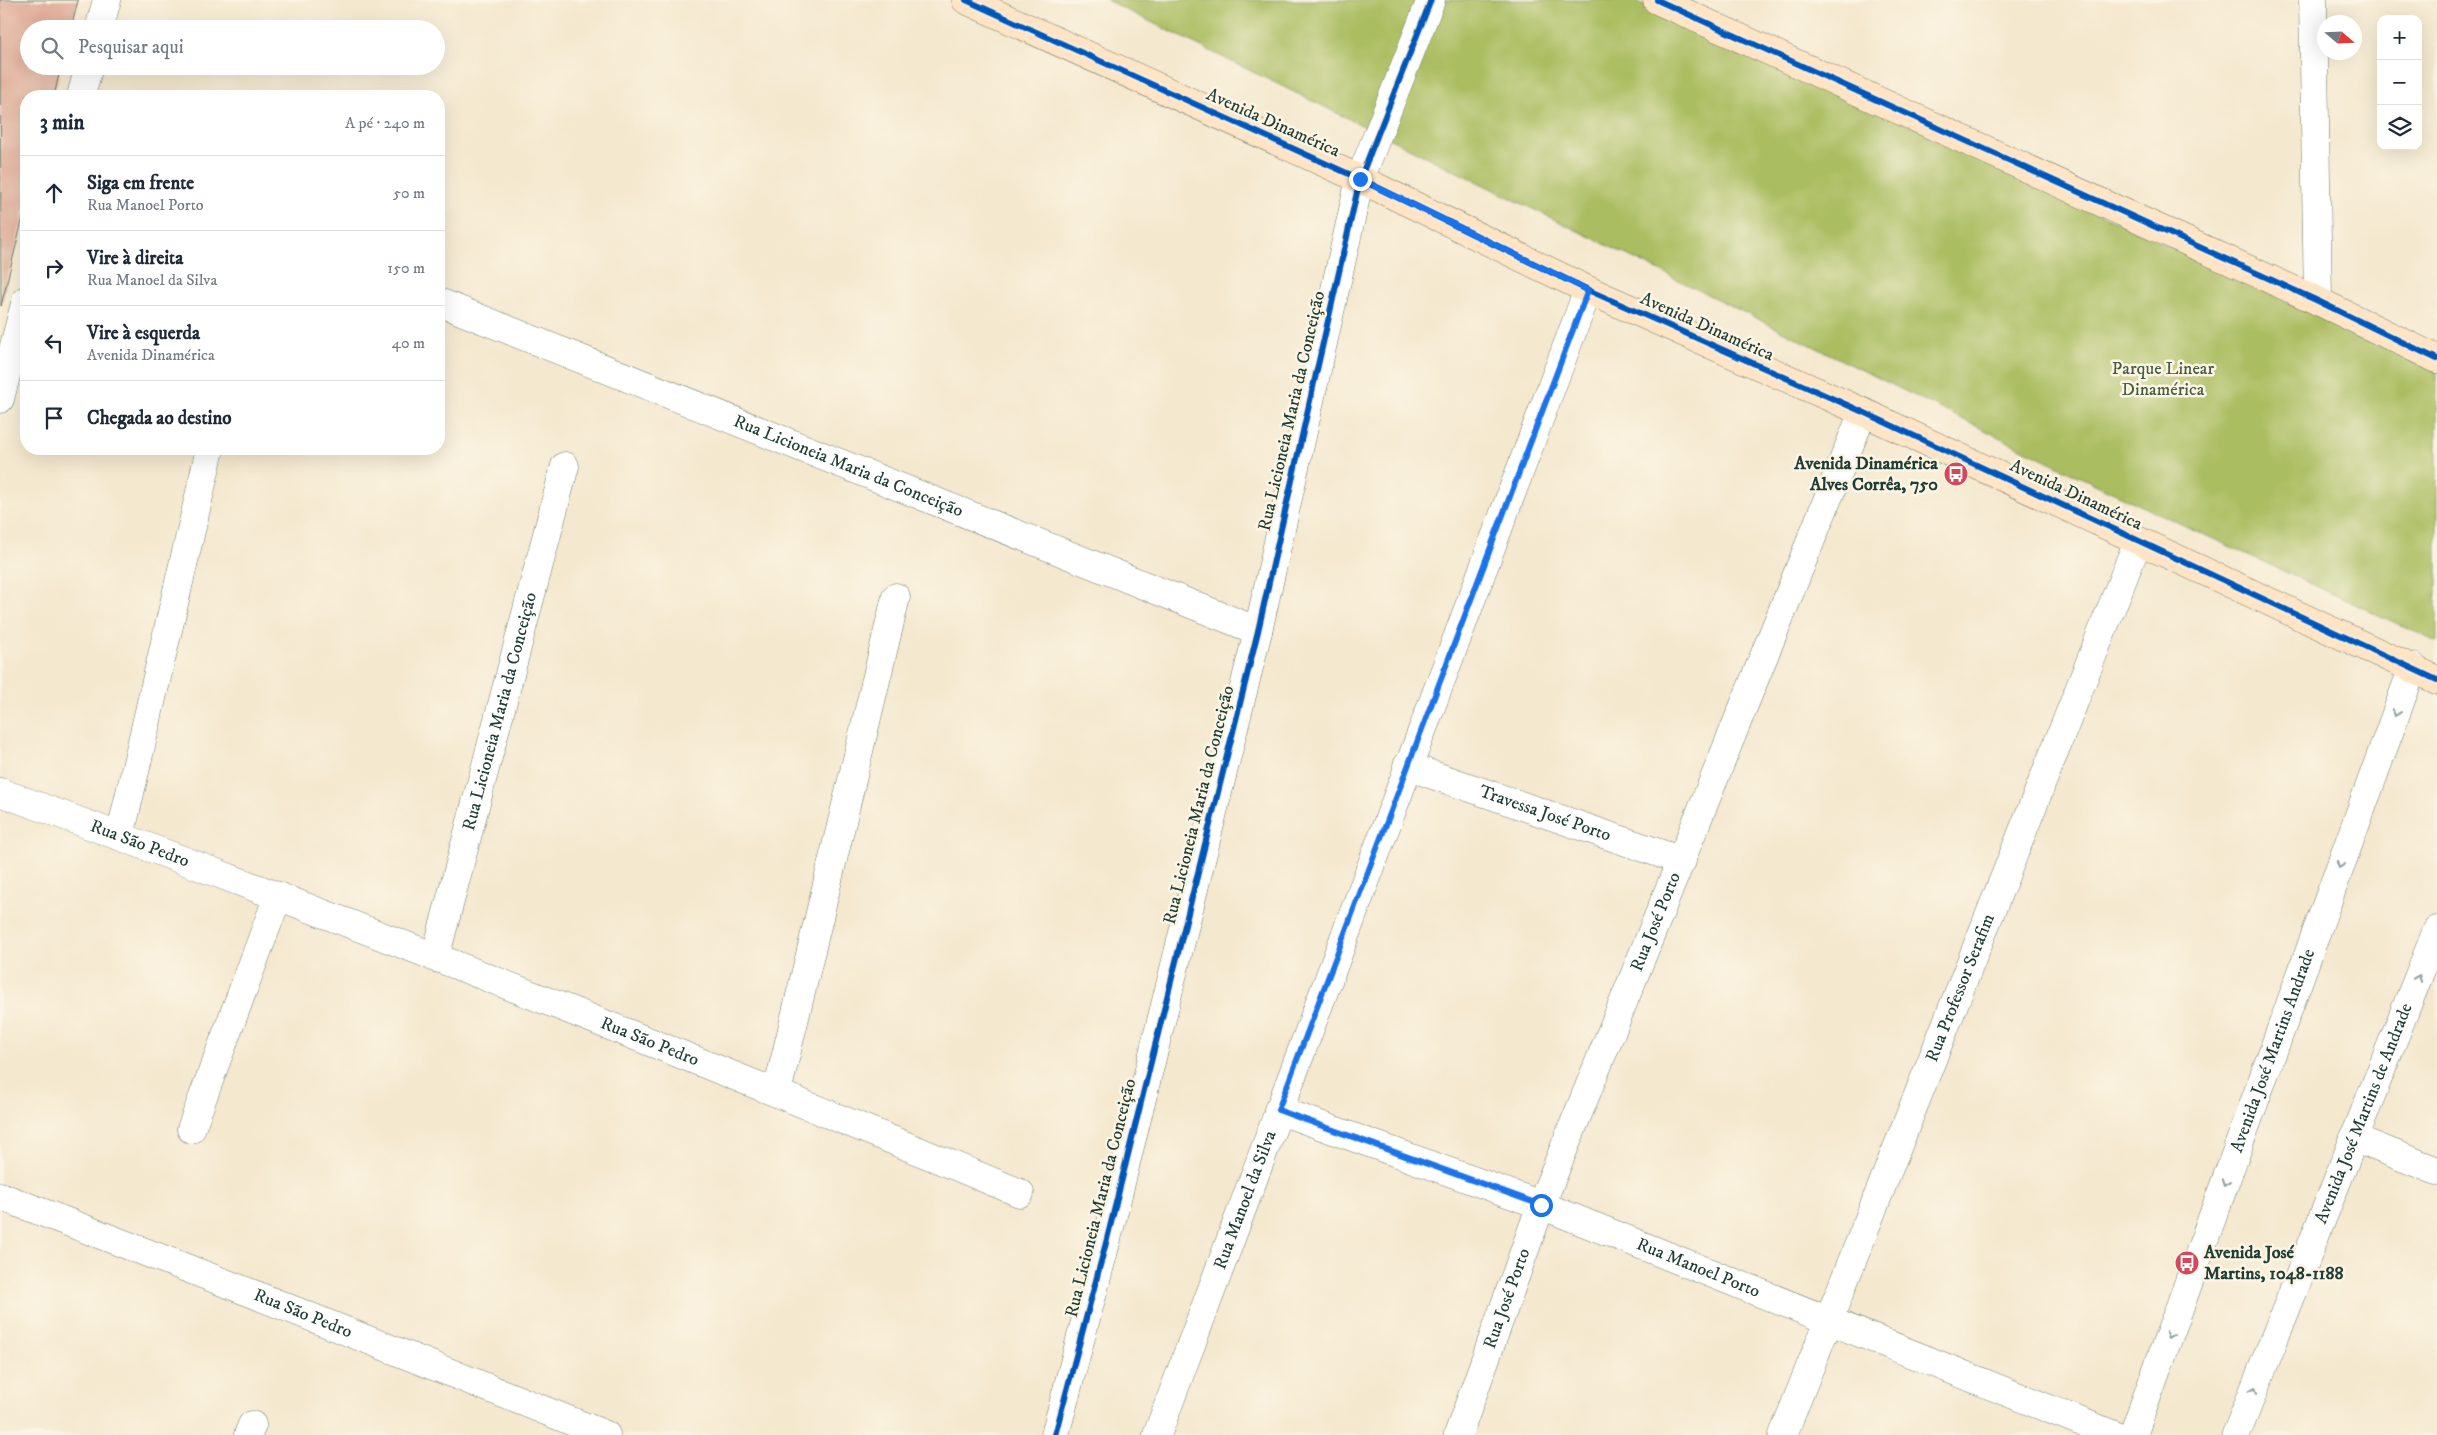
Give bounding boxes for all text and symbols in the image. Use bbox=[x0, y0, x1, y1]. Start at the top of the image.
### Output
north arrow bbox=[2317, 15, 2362, 60]
map controls bbox=[2377, 15, 2422, 150]
button: + bbox=[2377, 15, 2422, 60]
search box bbox=[20, 20, 445, 75]
icon: search bbox=[38, 34, 66, 62]
text: Pesquisar aqui bbox=[78, 36, 184, 59]
button: − bbox=[2377, 60, 2422, 105]
street label: Avenida Dinamérica bbox=[1203, 84, 1343, 162]
button: layers bbox=[2377, 105, 2422, 150]
text: 3 min bbox=[40, 110, 85, 136]
text: A pé · 240 m bbox=[345, 113, 425, 133]
route end bbox=[1349, 168, 1372, 191]
text: Siga em frente bbox=[87, 172, 194, 195]
icon: ahead bbox=[40, 179, 68, 207]
text: 50 m bbox=[393, 183, 425, 203]
text: Rua Manoel Porto bbox=[87, 195, 204, 215]
text: Vire à direita bbox=[87, 247, 183, 270]
icon: right bbox=[40, 254, 68, 282]
text: 150 m bbox=[387, 258, 425, 278]
text: Rua Manoel da Silva bbox=[87, 270, 217, 290]
street label: Avenida Dinamérica bbox=[1637, 288, 1777, 366]
street label: Rua Licioneia Maria da Conceição bbox=[1254, 289, 1330, 533]
text: Vire à esquerda bbox=[87, 322, 200, 345]
icon: left bbox=[40, 329, 68, 357]
text: 40 m bbox=[392, 333, 425, 353]
text: Avenida Dinamérica bbox=[87, 345, 215, 365]
park label: Parque Linear Dinamérica bbox=[2112, 358, 2214, 401]
icon: arrive bbox=[40, 404, 68, 432]
text: Chegada ao destino bbox=[87, 407, 232, 430]
street label: Rua Licioneia Maria da Conceição bbox=[730, 410, 966, 522]
place label: Avenida Dinamérica Alves Corrêa, 750 bbox=[1793, 453, 1938, 496]
street label: Avenida Dinamérica bbox=[2006, 455, 2146, 535]
bus stop icon: Avenida Dinamérica Alves Corrêa, 750 bbox=[1943, 461, 1969, 487]
street label: Rua Licioneia Maria da Conceição bbox=[458, 590, 542, 833]
street label: Rua Licioneia Maria da Conceição bbox=[1159, 683, 1239, 927]
one-way arrow bbox=[2392, 708, 2402, 717]
street label: Travessa José Porto bbox=[1476, 781, 1614, 847]
street label: Rua São Pedro bbox=[87, 815, 192, 873]
one-way arrow bbox=[2336, 861, 2346, 869]
street label: Rua José Porto bbox=[1626, 869, 1686, 975]
street label: Rua Professor Serafim bbox=[1921, 911, 2000, 1065]
street label: Avenida José Martins Andrade bbox=[2226, 946, 2320, 1156]
one-way arrow bbox=[2412, 975, 2422, 983]
street label: Avenida José Martins de Andrade bbox=[2310, 1000, 2418, 1227]
street label: Rua São Pedro bbox=[597, 1012, 702, 1072]
street label: Rua Licioneia Maria da Conceição bbox=[1061, 1076, 1141, 1320]
street label: Rua Manoel da Silva bbox=[1209, 1127, 1282, 1273]
one-way arrow bbox=[2221, 1178, 2231, 1186]
route start bbox=[1530, 1194, 1553, 1217]
street label: Rua Manoel Porto bbox=[1633, 1233, 1763, 1303]
place label: Avenida José Martins, 1048-1188 bbox=[2203, 1242, 2343, 1285]
street label: Rua José Porto bbox=[1479, 1245, 1535, 1352]
bus stop icon: Avenida José Martins, 1048-1188 bbox=[2174, 1250, 2200, 1276]
street label: Rua São Pedro bbox=[251, 1284, 356, 1343]
one-way arrow bbox=[2165, 1330, 2175, 1339]
one-way arrow bbox=[2248, 1386, 2259, 1395]

